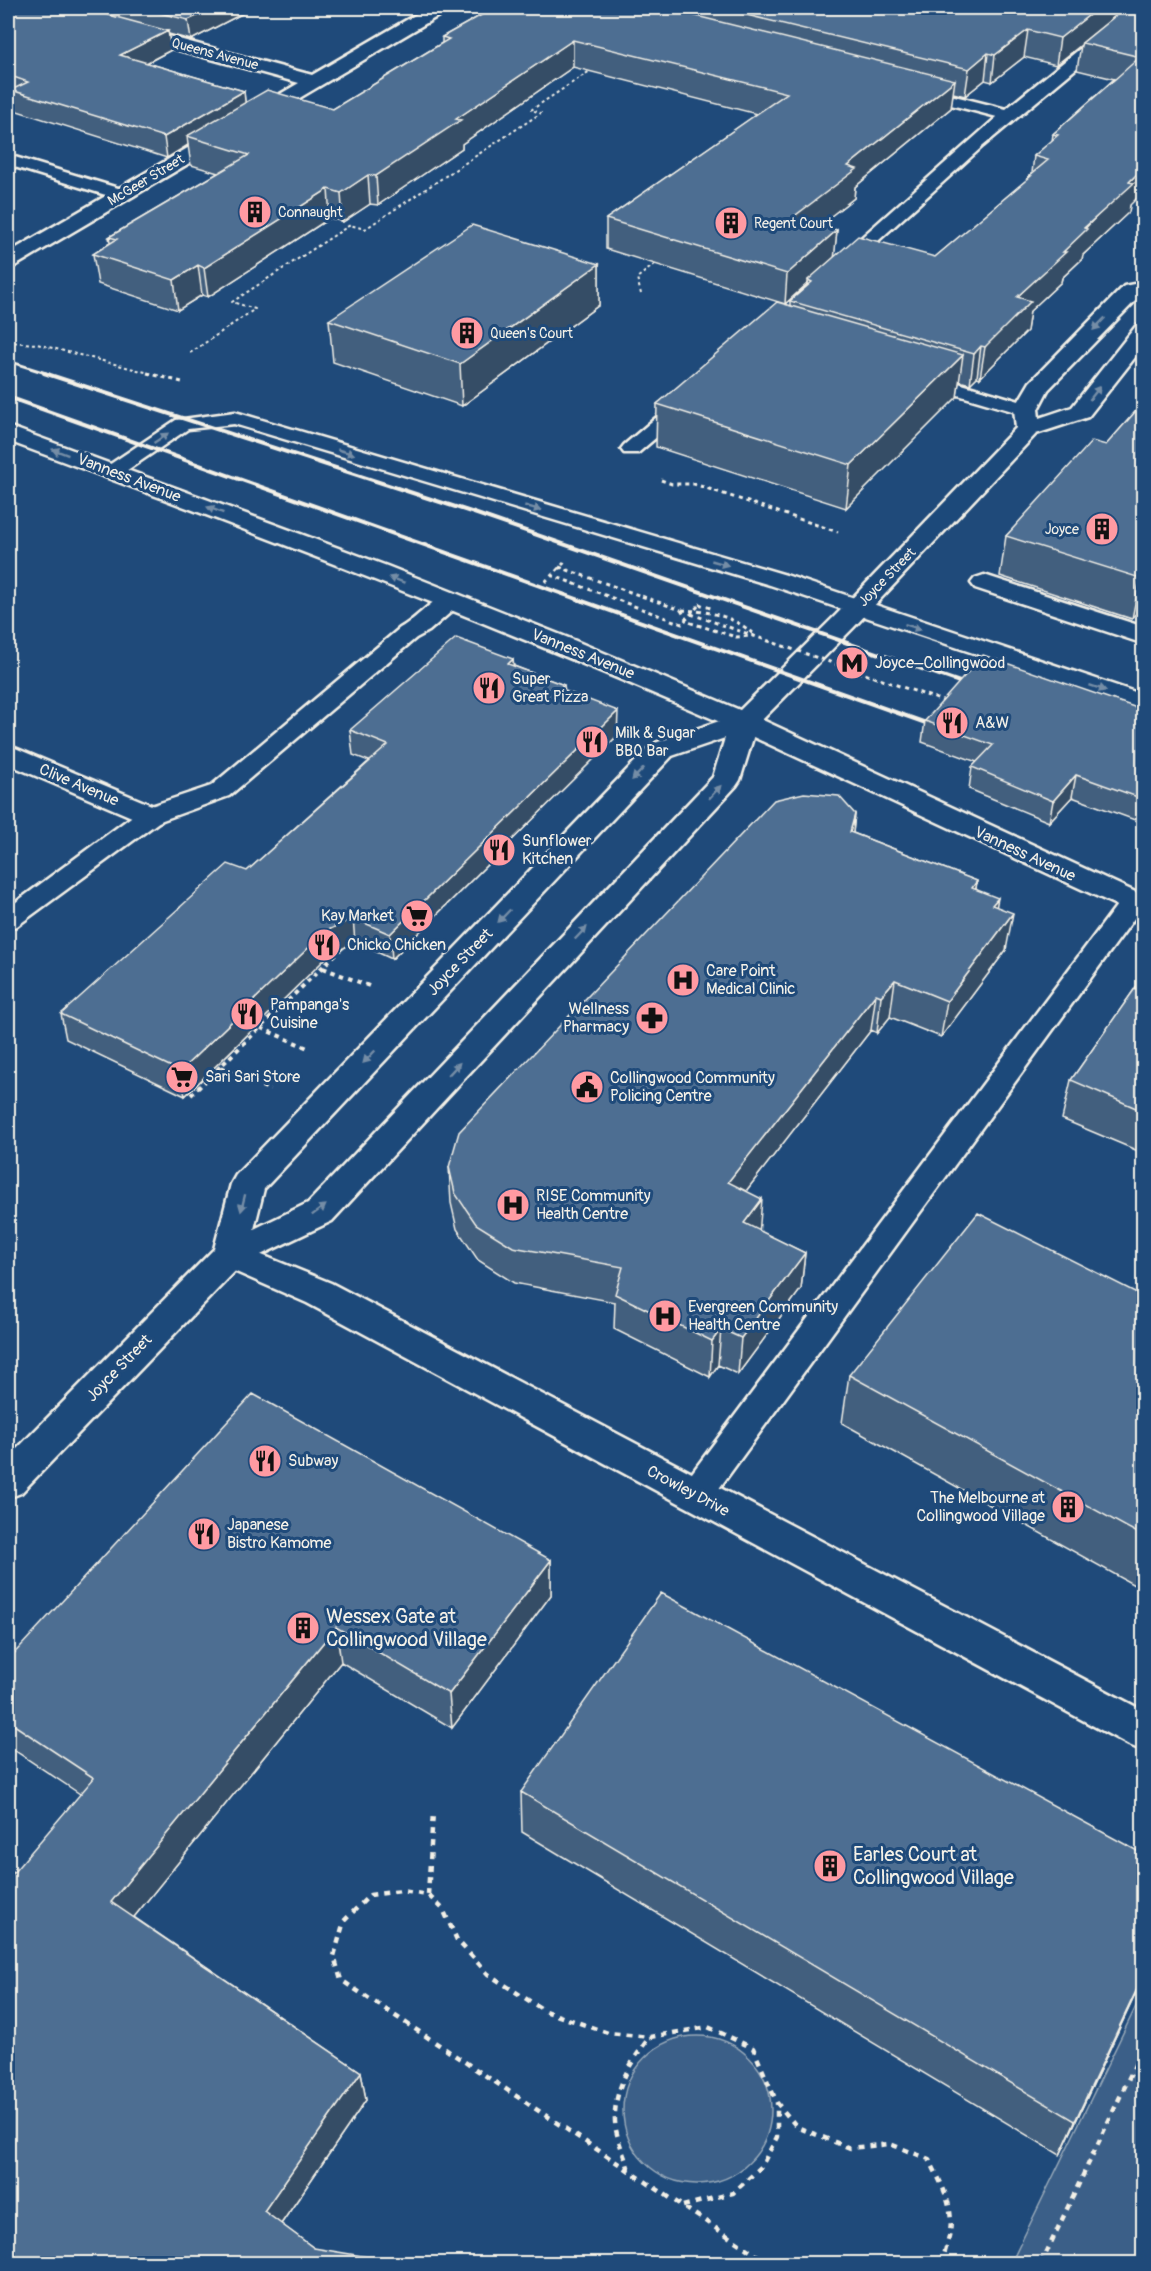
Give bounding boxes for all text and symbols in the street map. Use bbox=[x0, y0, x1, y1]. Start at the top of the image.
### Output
street label: Queens Avenue bbox=[170, 34, 260, 74]
street label: McGeer Street bbox=[105, 150, 188, 210]
building icon: Connaught bbox=[237, 194, 273, 230]
place label: Connaught bbox=[278, 204, 343, 221]
building icon: Regent Court bbox=[713, 205, 749, 241]
place label: Regent Court bbox=[754, 215, 833, 232]
building icon: Queen's Court bbox=[449, 315, 485, 351]
one-way arrow bbox=[1093, 317, 1107, 331]
place label: Queen's Court bbox=[490, 325, 573, 342]
one-way arrow bbox=[1088, 385, 1100, 400]
one-way arrow bbox=[153, 433, 169, 444]
one-way arrow bbox=[51, 447, 69, 456]
one-way arrow bbox=[337, 448, 355, 457]
street label: Vanness Avenue bbox=[74, 449, 184, 507]
one-way arrow bbox=[524, 503, 542, 513]
one-way arrow bbox=[205, 505, 223, 515]
building icon: Joyce bbox=[1084, 511, 1120, 547]
place label: Joyce bbox=[1045, 521, 1079, 538]
street label: Joyce Street bbox=[855, 544, 919, 610]
one-way arrow bbox=[711, 559, 729, 568]
one-way arrow bbox=[388, 574, 406, 584]
one-way arrow bbox=[904, 622, 922, 632]
street label: Vanness Avenue bbox=[528, 624, 638, 684]
metro station icon: Joyce–Collingwood bbox=[834, 645, 870, 681]
place label: Joyce–Collingwood bbox=[875, 653, 1005, 673]
place label: Super Great Pizza bbox=[512, 669, 589, 707]
restaurant icon: Super Great Pizza bbox=[471, 670, 507, 706]
one-way arrow bbox=[1089, 684, 1107, 693]
restaurant icon: A&W bbox=[934, 705, 970, 741]
place label: A&W bbox=[975, 713, 1009, 733]
place label: Milk & Sugar BBQ Bar bbox=[615, 723, 696, 761]
restaurant icon: Milk & Sugar BBQ Bar bbox=[574, 724, 610, 760]
street label: Clive Avenue bbox=[36, 759, 122, 811]
one-way arrow bbox=[631, 767, 645, 782]
one-way arrow bbox=[708, 785, 722, 799]
street label: Vanness Avenue bbox=[971, 822, 1079, 886]
place label: Sunflower Kitchen bbox=[522, 831, 592, 869]
restaurant icon: Sunflower Kitchen bbox=[481, 832, 517, 868]
supermarket icon: Kay Market bbox=[399, 898, 435, 934]
place label: Kay Market bbox=[321, 906, 395, 926]
one-way arrow bbox=[497, 908, 511, 922]
street label: Joyce Street bbox=[423, 924, 497, 1000]
one-way arrow bbox=[574, 926, 587, 941]
restaurant icon: Chicko Chicken bbox=[306, 927, 342, 963]
place label: Chicko Chicken bbox=[347, 935, 446, 955]
place label: Care Point Medical Clinic bbox=[706, 961, 795, 999]
hospital icon: Care Point Medical Clinic bbox=[665, 962, 701, 998]
place label: Pampanga's Cuisine bbox=[270, 995, 349, 1033]
restaurant icon: Pampanga's Cuisine bbox=[229, 996, 265, 1032]
place label: Wellness Pharmacy bbox=[563, 999, 629, 1037]
pharmacy icon: Wellness Pharmacy bbox=[634, 1000, 670, 1036]
one-way arrow bbox=[363, 1049, 376, 1064]
supermarket icon: Sari Sari Store bbox=[164, 1059, 200, 1095]
one-way arrow bbox=[446, 1062, 460, 1076]
place label: Sari Sari Store bbox=[205, 1067, 300, 1087]
place label: Collingwood Community Policing Centre bbox=[610, 1068, 775, 1106]
public building icon: Collingwood Community Policing Centre bbox=[569, 1069, 605, 1105]
place label: RISE Community Health Centre bbox=[536, 1186, 651, 1224]
hospital icon: RISE Community Health Centre bbox=[495, 1187, 531, 1223]
one-way arrow bbox=[238, 1194, 248, 1212]
one-way arrow bbox=[311, 1204, 327, 1216]
place label: Evergreen Community Health Centre bbox=[688, 1297, 838, 1335]
hospital icon: Evergreen Community Health Centre bbox=[647, 1298, 683, 1334]
street label: Joyce Street bbox=[82, 1330, 156, 1406]
restaurant icon: Subway bbox=[247, 1443, 283, 1479]
place label: Subway bbox=[288, 1451, 338, 1471]
street label: Crowley Drive bbox=[643, 1461, 733, 1521]
place label: The Melbourne at Collingwood Village bbox=[916, 1488, 1046, 1526]
building icon: The Melbourne at Collingwood Village bbox=[1050, 1489, 1086, 1525]
place label: Japanese Bistro Kamome bbox=[227, 1515, 332, 1553]
restaurant icon: Japanese Bistro Kamome bbox=[186, 1516, 222, 1552]
place label: Wessex Gate at Collingwood Village bbox=[326, 1604, 487, 1652]
building icon: Wessex Gate at Collingwood Village bbox=[285, 1610, 321, 1646]
place label: Earles Court at Collingwood Village bbox=[853, 1842, 1014, 1890]
building icon: Earles Court at Collingwood Village bbox=[812, 1848, 848, 1884]

